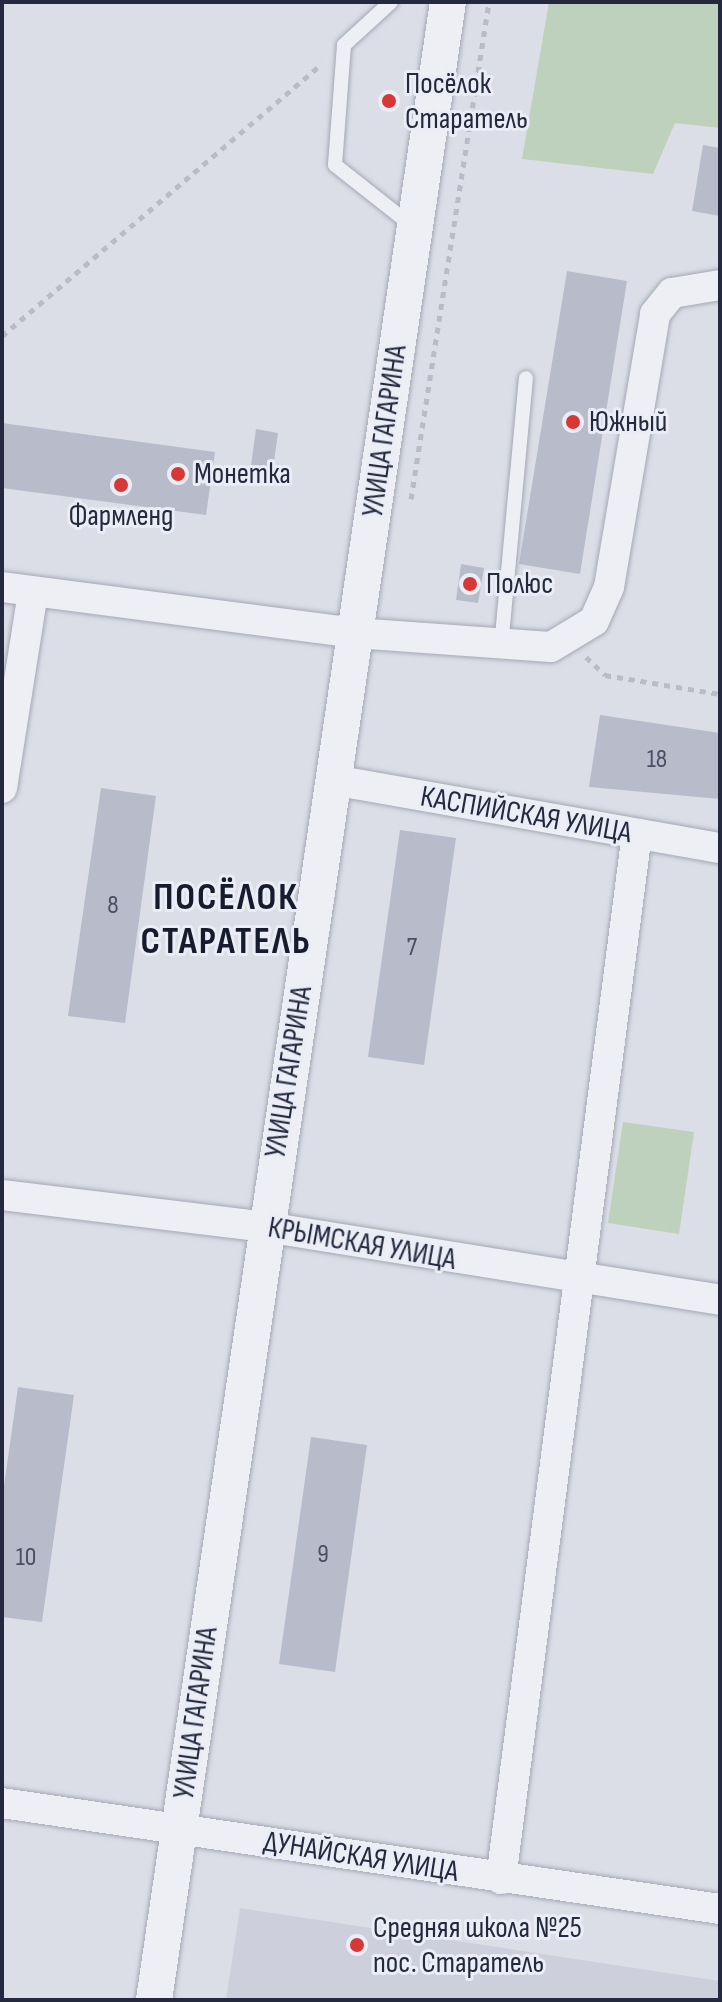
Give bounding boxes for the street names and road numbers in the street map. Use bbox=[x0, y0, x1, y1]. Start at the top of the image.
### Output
street label: УЛИЦА ГАГАРИНА bbox=[355, 343, 415, 519]
street label: КАСПИЙСКАЯ УЛИЦА bbox=[418, 779, 634, 851]
street label: УЛИЦА ГАГАРИНА bbox=[258, 984, 320, 1160]
street label: КРЫМСКАЯ УЛИЦА bbox=[265, 1210, 459, 1278]
street label: УЛИЦА ГАГАРИНА bbox=[166, 1625, 226, 1801]
street label: ДУНАЙСКАЯ УЛИЦА bbox=[261, 1824, 461, 1890]

